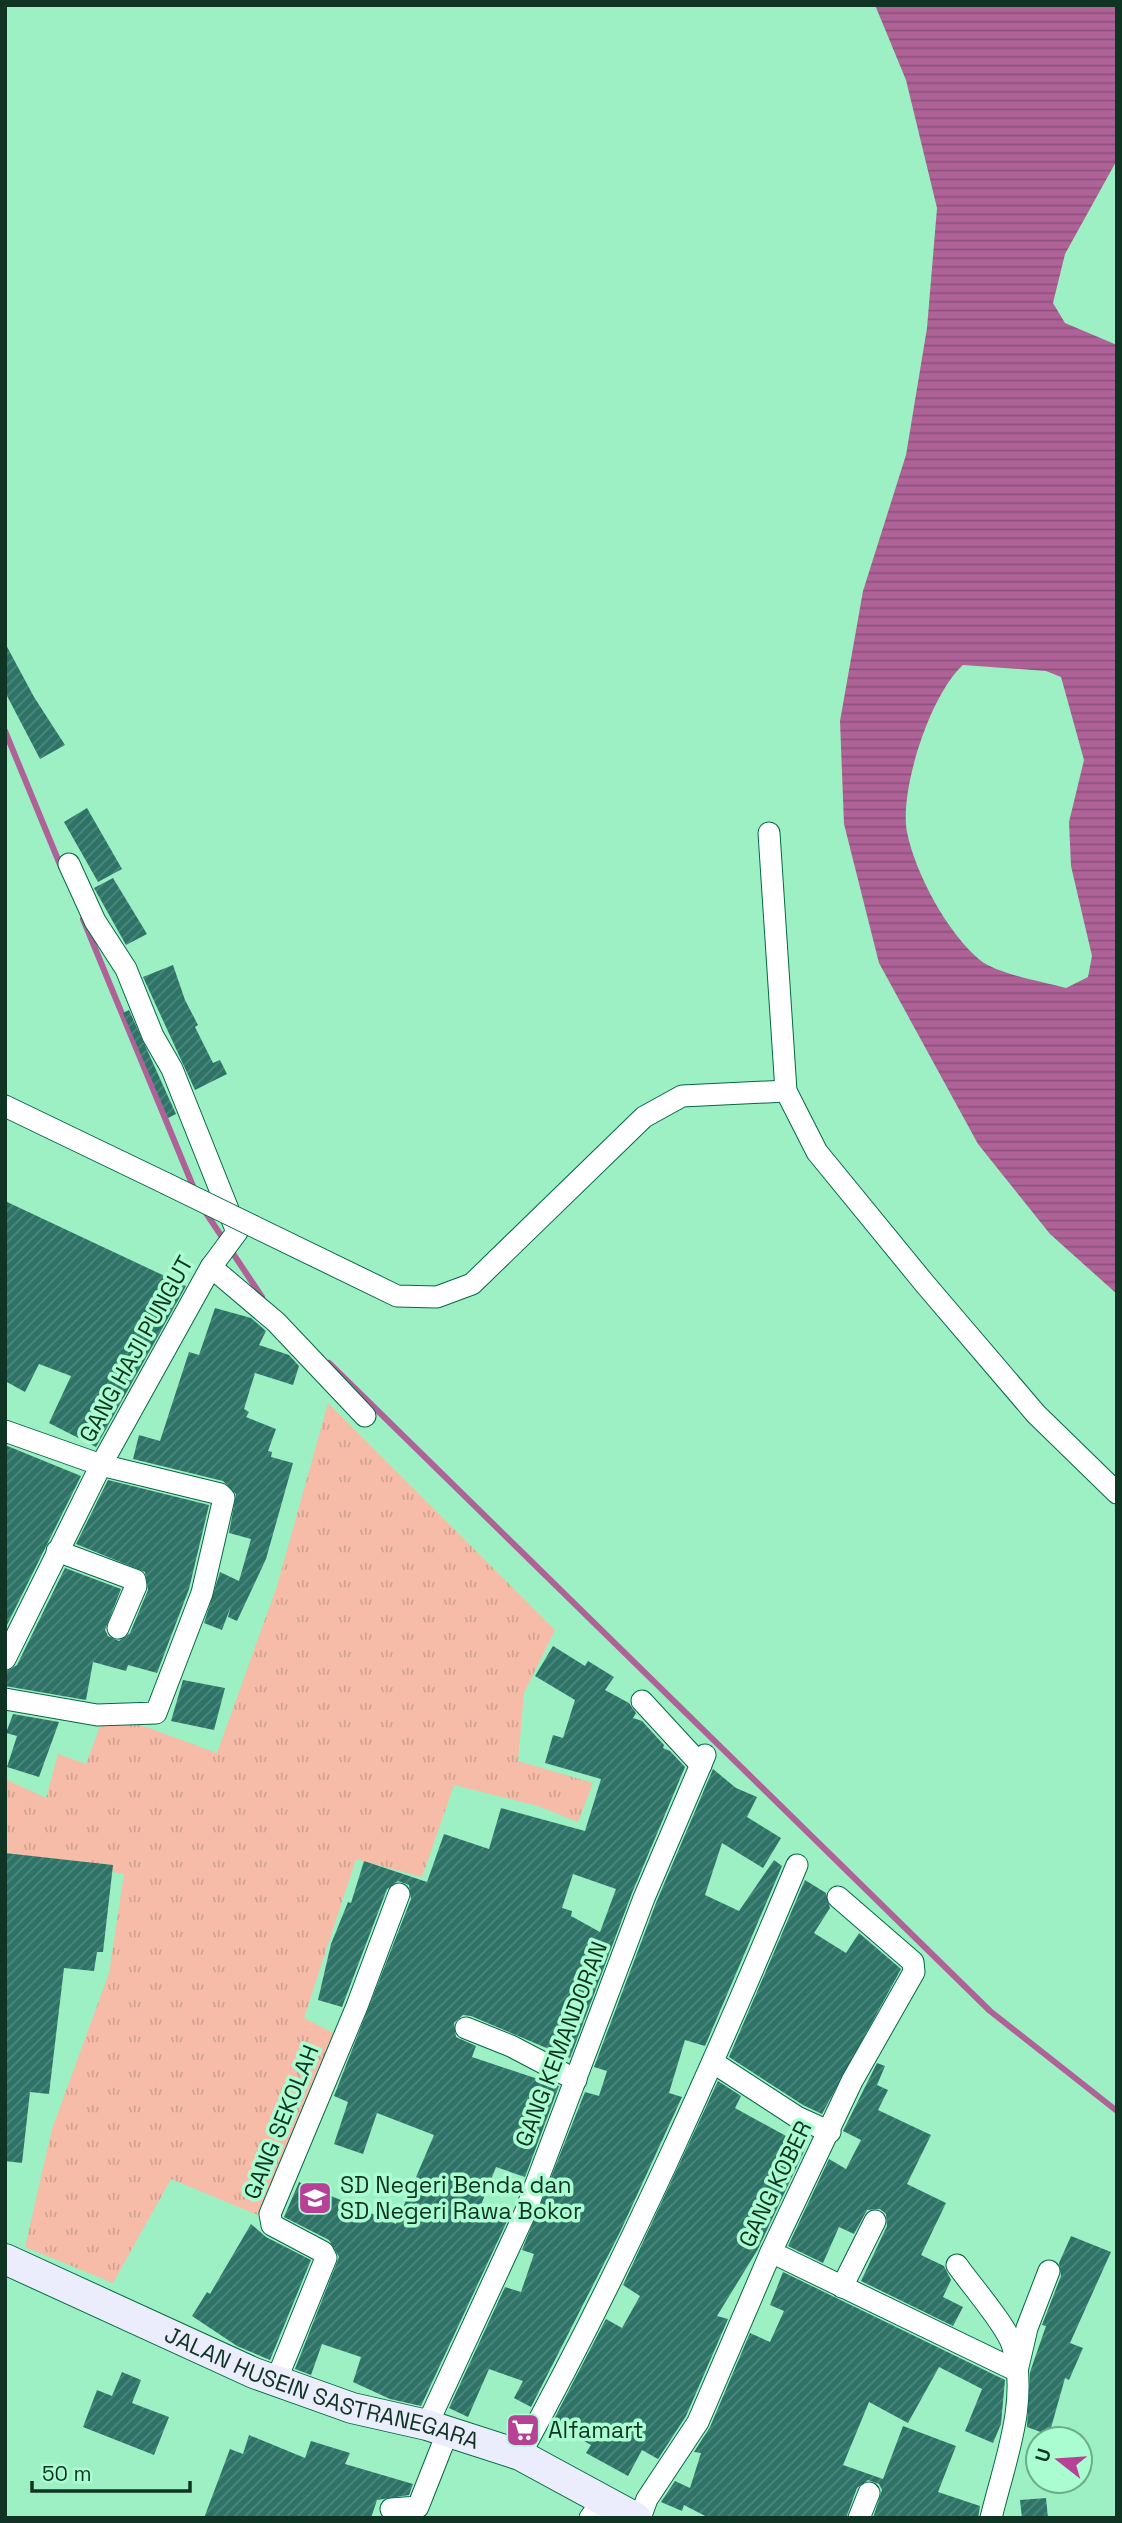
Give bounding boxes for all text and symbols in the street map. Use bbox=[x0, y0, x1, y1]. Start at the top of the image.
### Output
street label: GANG HAJI PUNGUT bbox=[72, 1250, 200, 1448]
street label: GANG KEMANDORAN bbox=[508, 1937, 614, 2151]
street label: GANG SEKOLAH bbox=[236, 2040, 326, 2204]
street label: GANG KOBER bbox=[732, 2116, 818, 2252]
place label: SD Negeri Benda dan SD Negeri Rawa Bokor bbox=[340, 2170, 582, 2226]
school or university icon: SD Negeri Benda dan SD Negeri Rawa Bokor bbox=[296, 2179, 334, 2217]
street label: JALAN HUSEIN SASTRANEGARA bbox=[160, 2319, 483, 2456]
supermarket icon: Alfamart bbox=[504, 2411, 542, 2449]
place label: Alfamart bbox=[548, 2415, 644, 2445]
north arrow bbox=[1024, 2425, 1094, 2495]
text: U bbox=[1029, 2445, 1057, 2465]
scale bar bbox=[32, 2450, 189, 2494]
text: 50 m bbox=[42, 2460, 92, 2487]

